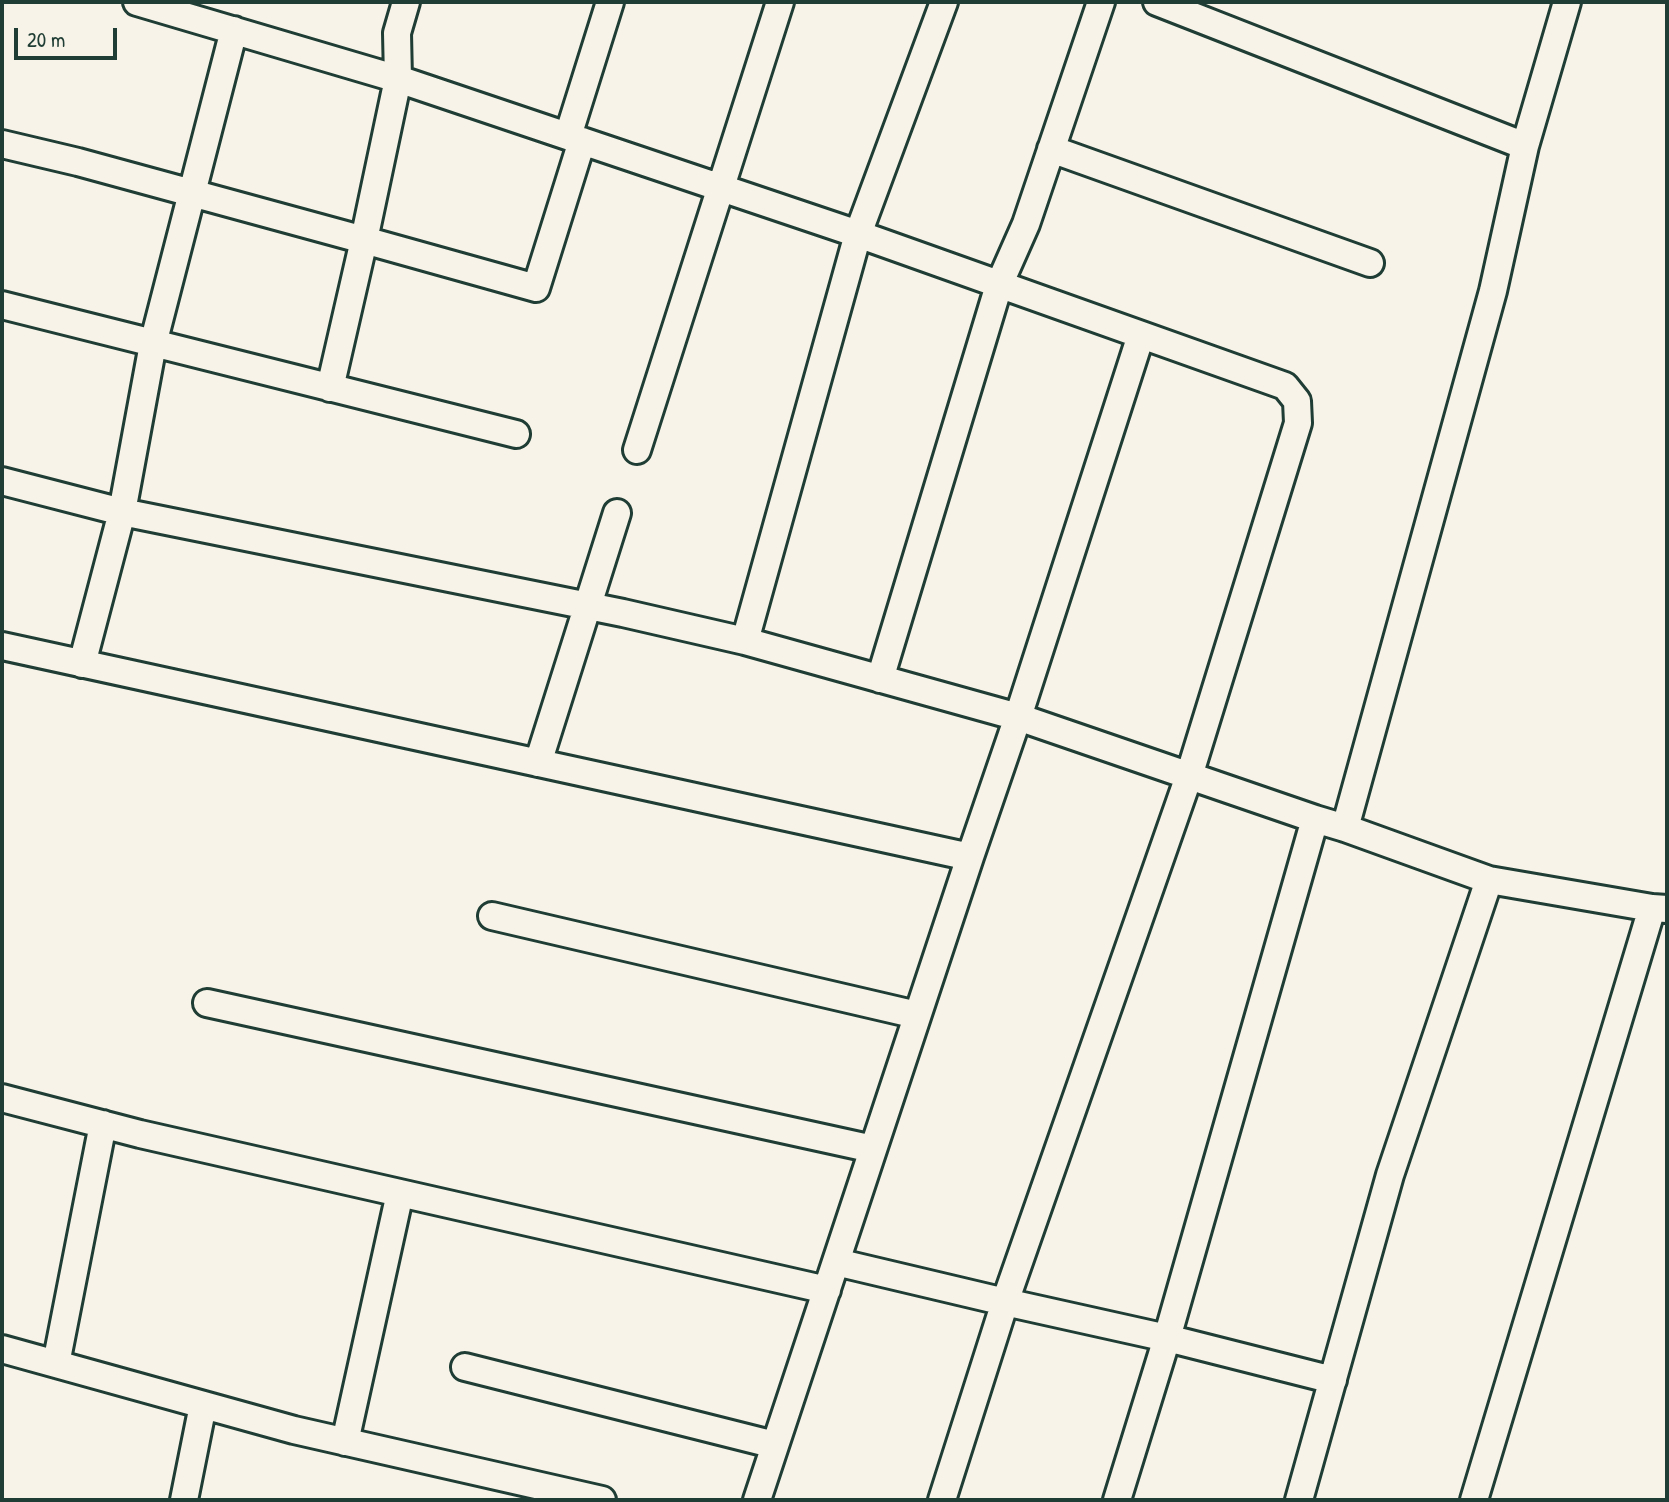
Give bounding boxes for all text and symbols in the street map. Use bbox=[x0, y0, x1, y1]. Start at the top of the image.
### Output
scale bar bbox=[18, 14, 121, 58]
text: 20 m bbox=[27, 25, 65, 54]

